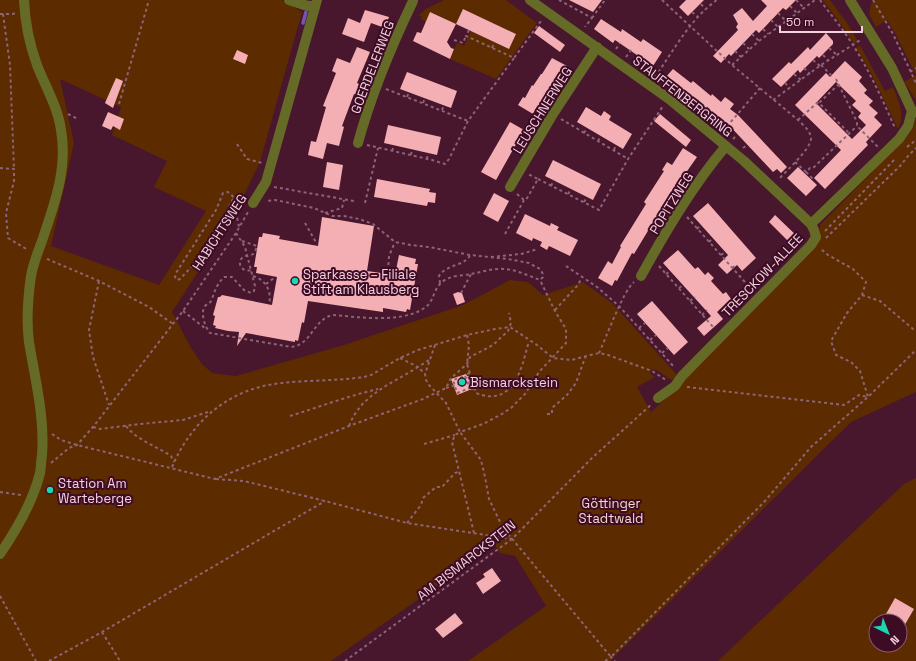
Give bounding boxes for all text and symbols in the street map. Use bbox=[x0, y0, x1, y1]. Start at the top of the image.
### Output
scale bar bbox=[780, 8, 862, 34]
text: 50 m bbox=[786, 14, 814, 30]
street label: GOERDELERWEG bbox=[347, 18, 398, 116]
street label: STAUFFENBERGRING bbox=[629, 52, 736, 141]
street label: LEUSCHNERWEG bbox=[509, 64, 576, 157]
street label: POPITZWEG bbox=[646, 169, 697, 237]
street label: HABICHTSWEG bbox=[188, 191, 251, 274]
street label: TRESCKOW-ALLEE bbox=[718, 230, 807, 321]
place label: Sparkasse – Filiale Stift am Klausberg bbox=[303, 266, 419, 298]
marker: Sparkasse – Filiale Stift am Klausberg bbox=[290, 276, 300, 286]
place label: Bismarckstein bbox=[470, 374, 558, 391]
marker: Bismarckstein bbox=[457, 377, 467, 387]
place label: Station Am Warteberge bbox=[58, 475, 132, 507]
marker: Station Am Warteberge bbox=[45, 485, 55, 495]
park label: Göttinger Stadtwald bbox=[579, 495, 643, 527]
street label: AM BISMARCKSTEIN bbox=[414, 517, 519, 604]
north arrow bbox=[868, 613, 908, 653]
text: N bbox=[887, 633, 902, 648]

